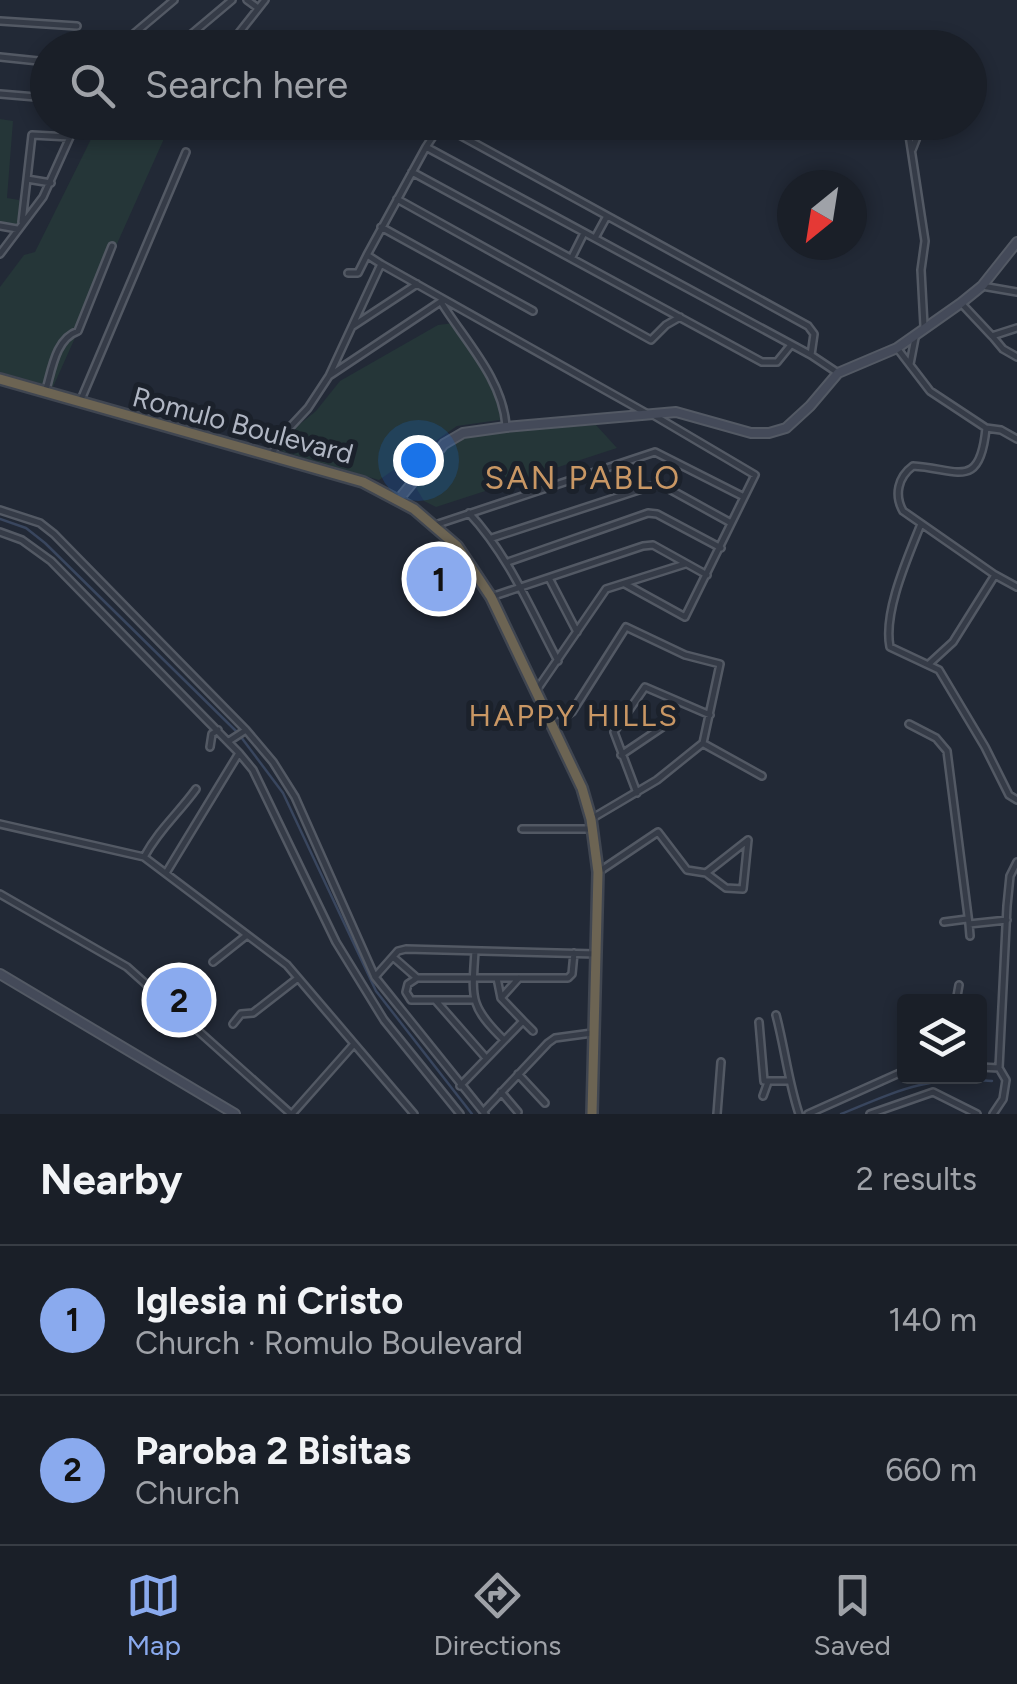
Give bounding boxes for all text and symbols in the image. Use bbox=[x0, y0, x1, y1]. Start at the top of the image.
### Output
search box bbox=[30, 30, 987, 140]
icon: search bbox=[65, 58, 120, 113]
text: Search here bbox=[145, 62, 348, 108]
north arrow bbox=[777, 170, 867, 260]
street label: Romulo Boulevard bbox=[129, 379, 357, 471]
your location bbox=[393, 435, 444, 486]
district label: SAN PABLO bbox=[484, 459, 682, 497]
pin: 1 bbox=[406, 542, 472, 616]
district label: HAPPY HILLS bbox=[469, 697, 679, 734]
pin: 2 bbox=[146, 962, 212, 1038]
map controls bbox=[897, 994, 987, 1084]
button: layers bbox=[897, 994, 987, 1084]
text: Nearby bbox=[40, 1154, 182, 1205]
text: 2 results bbox=[856, 1160, 977, 1198]
text: Iglesia ni Cristo bbox=[135, 1278, 403, 1324]
text: 1 bbox=[66, 1301, 79, 1339]
text: 140 m bbox=[888, 1301, 977, 1339]
text: Church · Romulo Boulevard bbox=[135, 1324, 523, 1362]
text: Paroba 2 Bisitas bbox=[135, 1428, 411, 1474]
text: 2 bbox=[63, 1451, 82, 1489]
text: 660 m bbox=[885, 1451, 977, 1489]
text: Church bbox=[135, 1474, 240, 1512]
tab: Map bbox=[126, 1568, 181, 1662]
tab: Directions bbox=[434, 1568, 561, 1662]
tab: Saved bbox=[814, 1568, 891, 1662]

